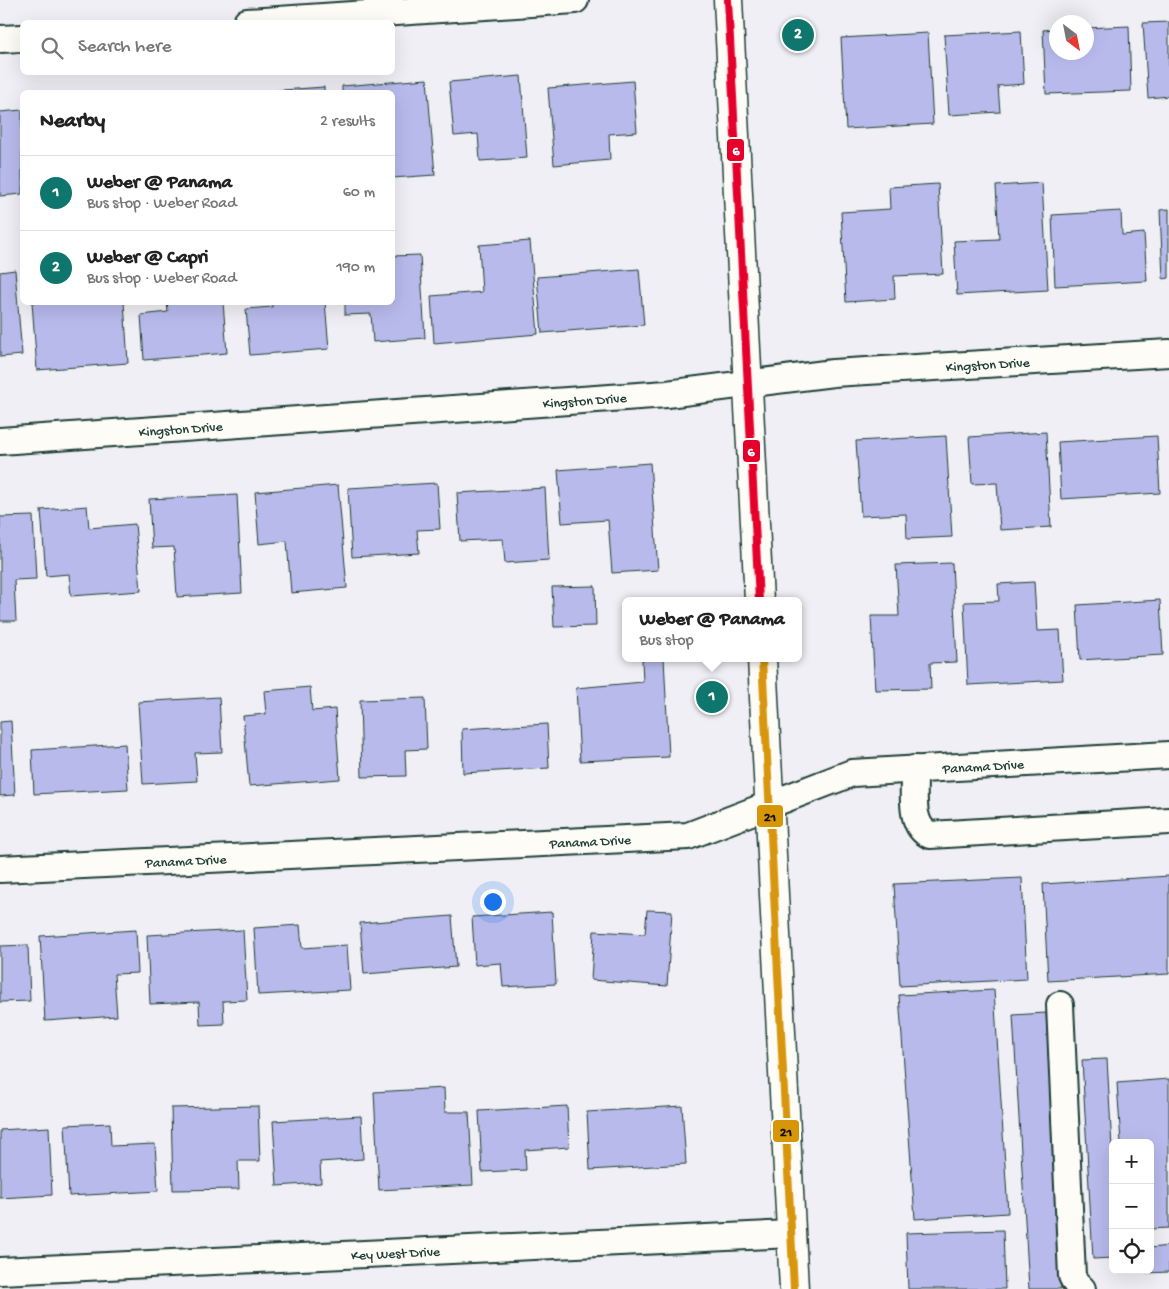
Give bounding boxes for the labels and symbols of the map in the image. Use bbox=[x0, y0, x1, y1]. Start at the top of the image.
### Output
north arrow bbox=[1049, 15, 1094, 60]
pin: 2 bbox=[782, 16, 814, 54]
line badge: 6 bbox=[726, 138, 745, 162]
text: 6 bbox=[732, 144, 740, 161]
street label: Kingston Drive bbox=[945, 355, 1031, 377]
street label: Kingston Drive bbox=[542, 391, 628, 414]
street label: Kingston Drive bbox=[138, 419, 224, 442]
line badge: 6 bbox=[742, 439, 761, 463]
text: 6 bbox=[747, 445, 755, 462]
pin: 1 bbox=[696, 678, 728, 716]
street label: Panama Drive bbox=[941, 757, 1025, 779]
line badge: 21 bbox=[756, 804, 784, 828]
text: 21 bbox=[764, 810, 777, 827]
street label: Panama Drive bbox=[548, 833, 632, 854]
street label: Panama Drive bbox=[144, 852, 228, 873]
your location bbox=[480, 889, 506, 915]
line badge: 21 bbox=[772, 1119, 800, 1143]
text: 21 bbox=[780, 1125, 793, 1142]
street label: Key West Drive bbox=[351, 1244, 441, 1266]

